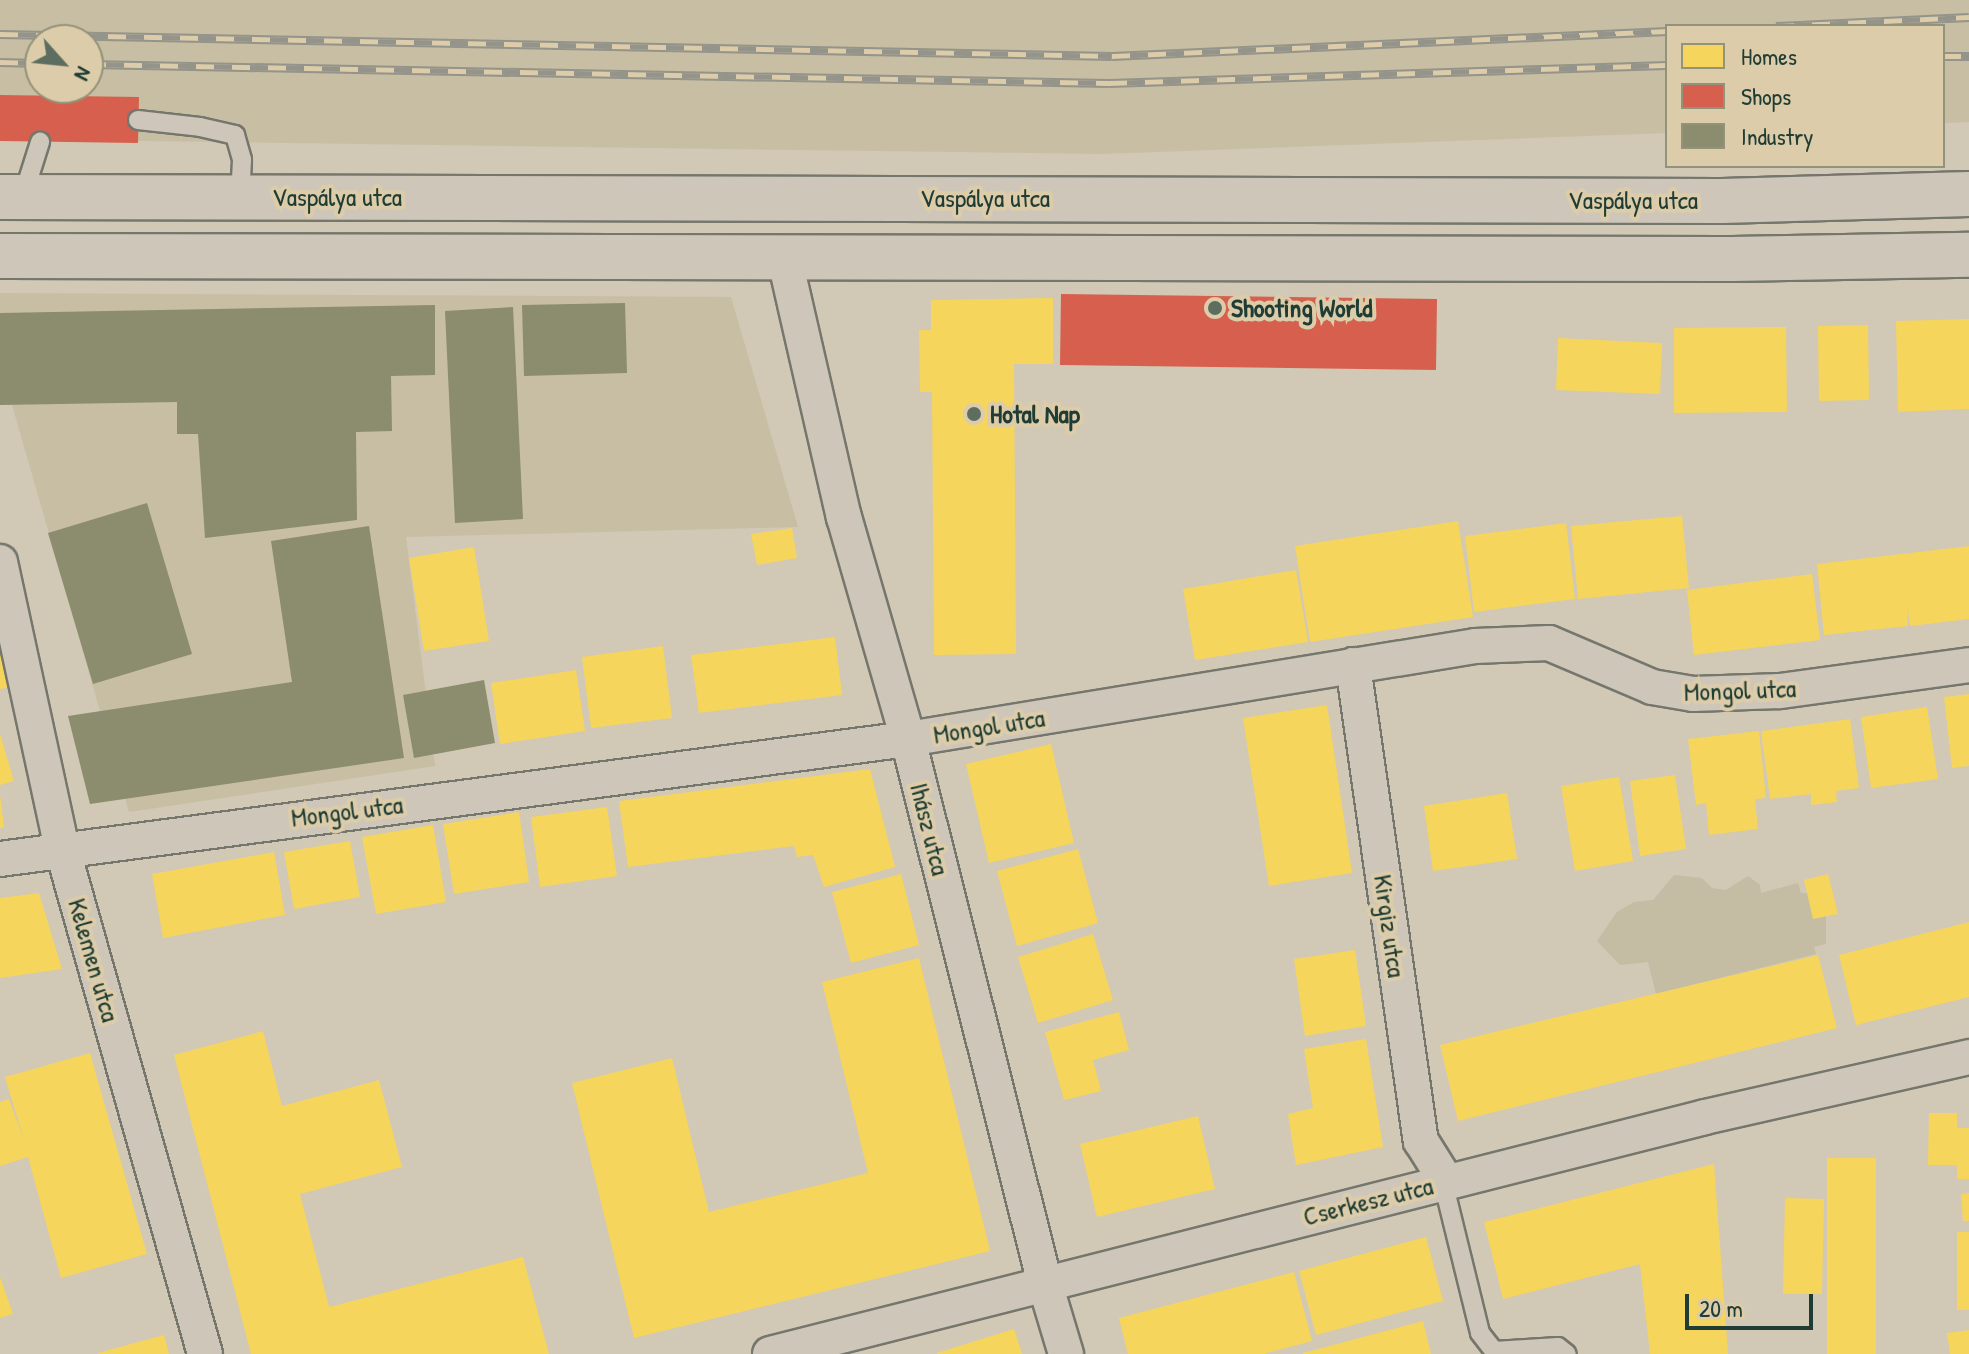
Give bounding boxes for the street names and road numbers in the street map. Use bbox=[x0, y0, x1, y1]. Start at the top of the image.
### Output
street label: Vaspálya utca bbox=[272, 181, 402, 213]
street label: Vaspálya utca bbox=[920, 182, 1050, 214]
street label: Vaspálya utca bbox=[1568, 184, 1698, 216]
street label: Mongol utca bbox=[1683, 672, 1797, 708]
street label: Mongol utca bbox=[931, 702, 1047, 750]
street label: Ihász utca bbox=[903, 780, 957, 878]
street label: Mongol utca bbox=[289, 789, 405, 833]
street label: Kirgiz utca bbox=[1367, 873, 1413, 979]
street label: Kelemen utca bbox=[62, 895, 126, 1025]
street label: Cserkesz utca bbox=[1300, 1170, 1436, 1232]

